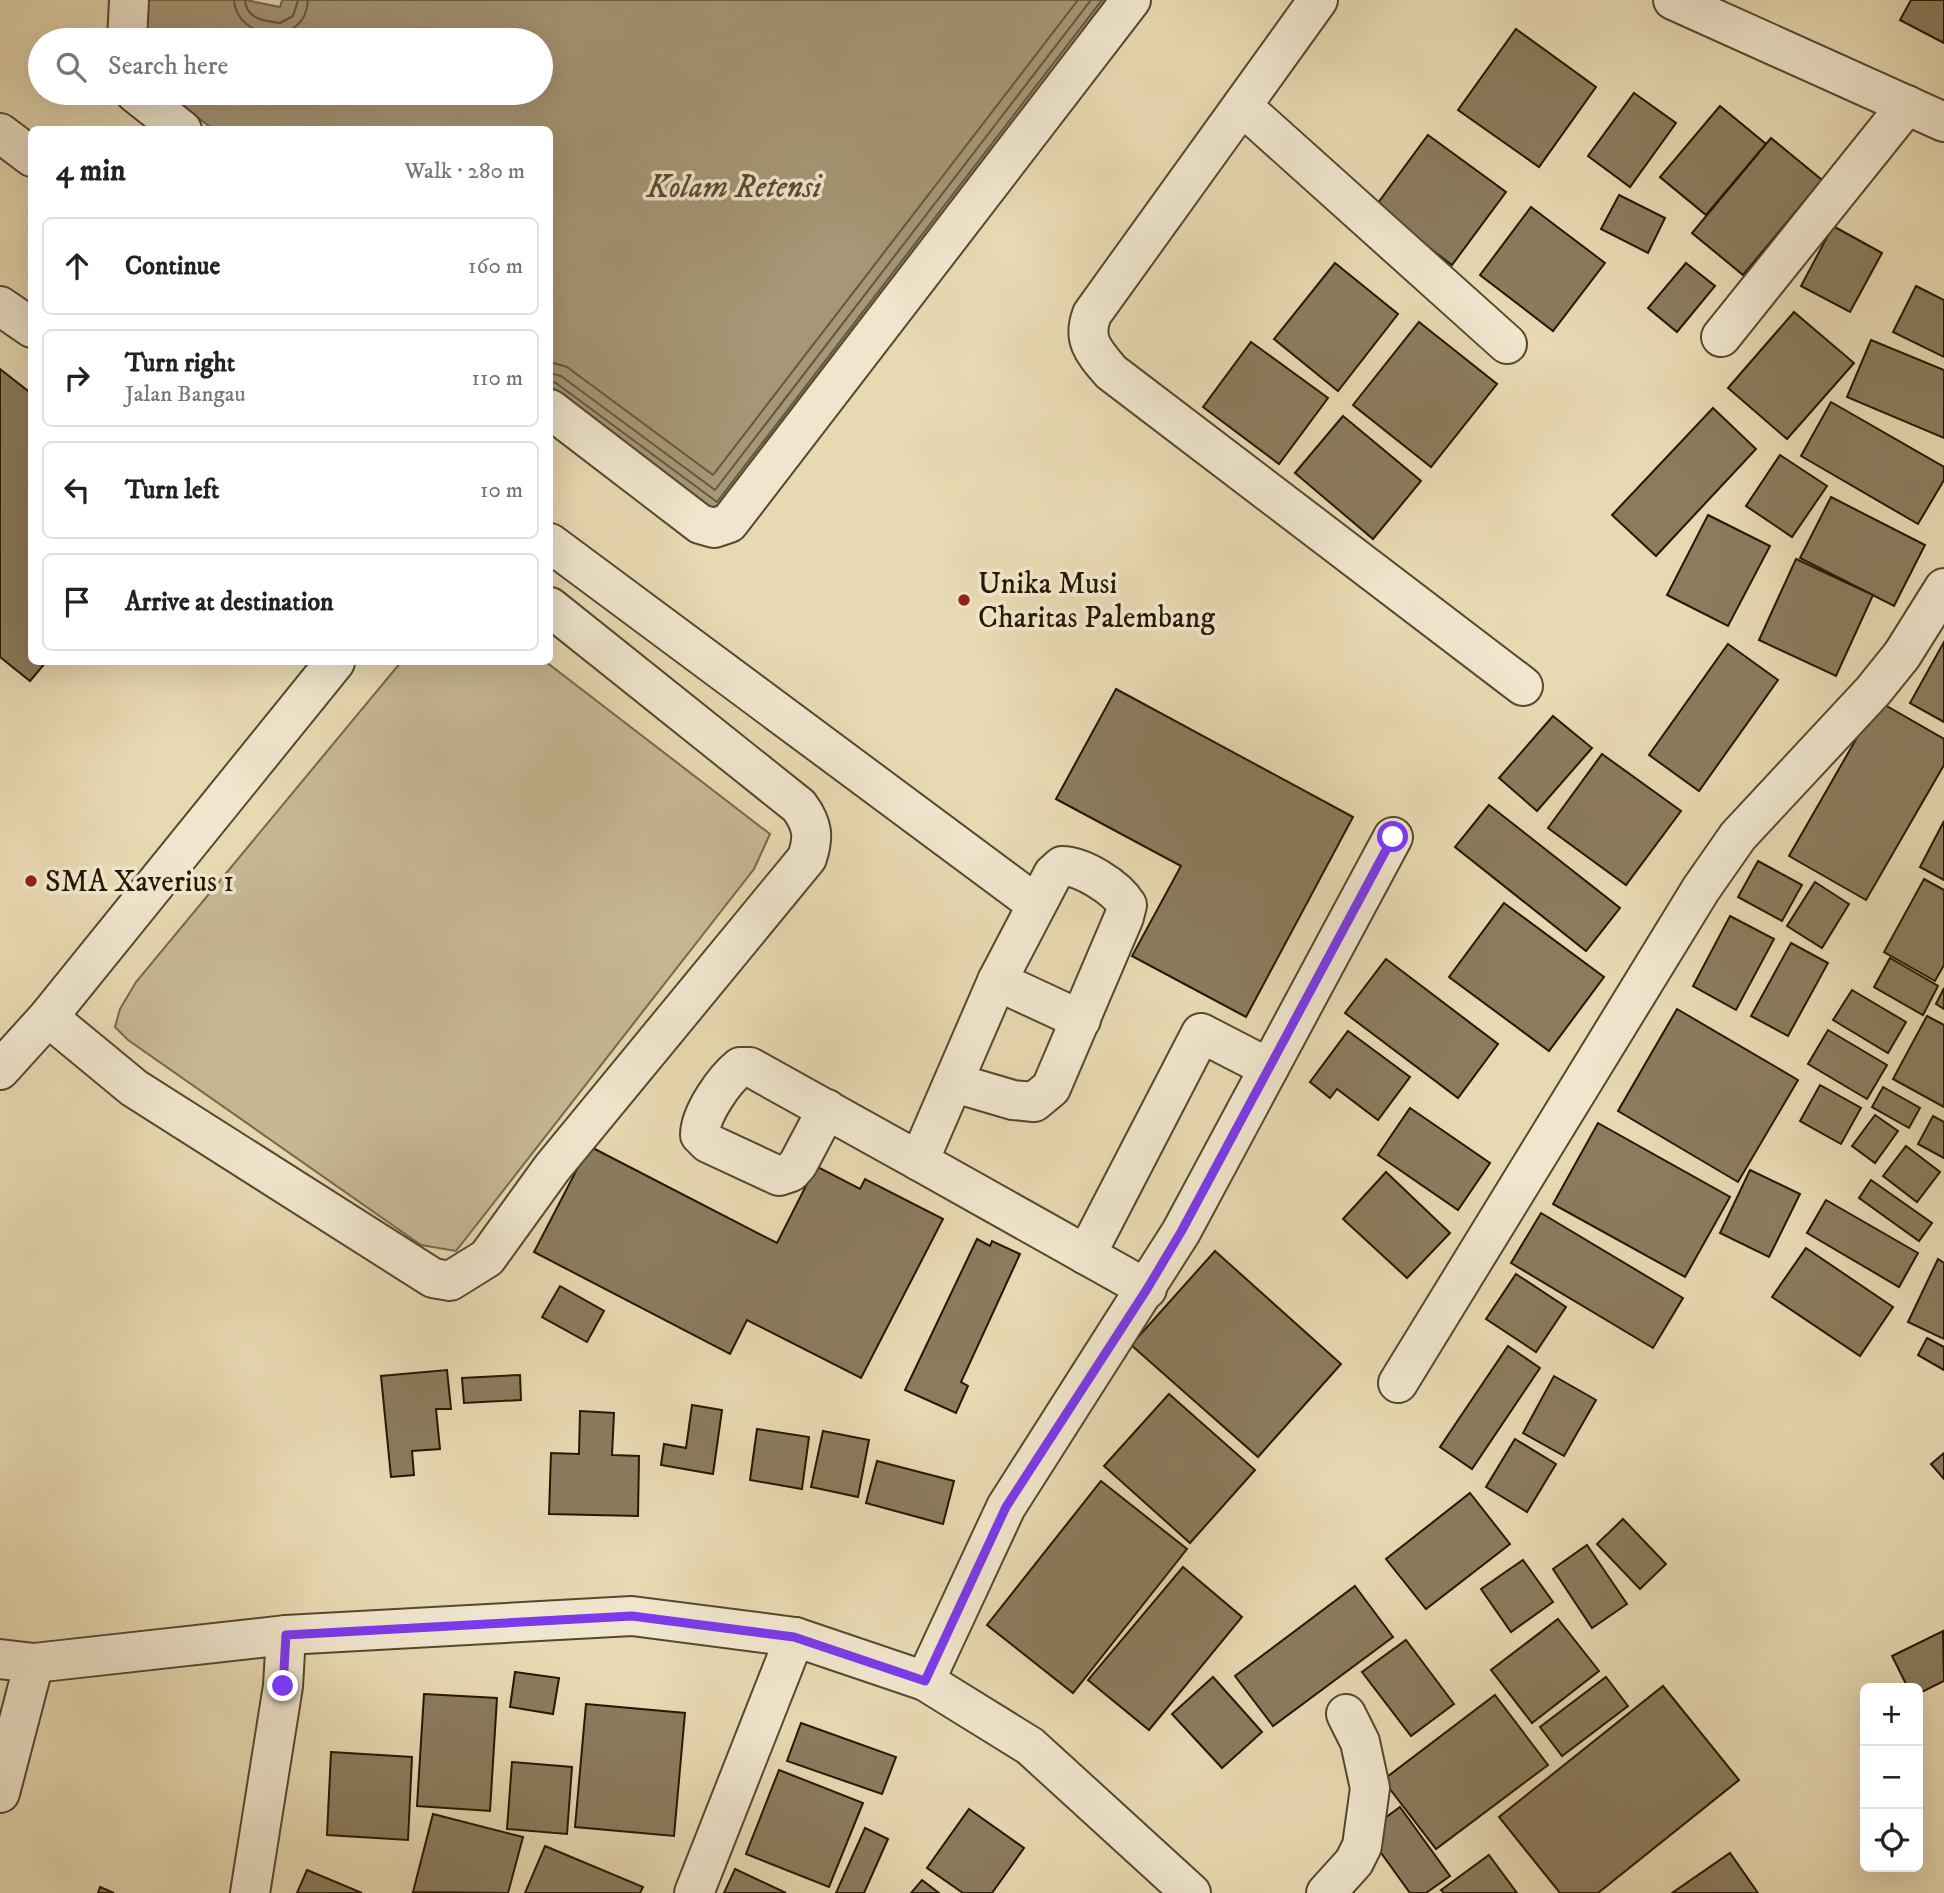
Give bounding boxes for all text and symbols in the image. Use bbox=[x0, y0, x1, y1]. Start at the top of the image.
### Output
search box bbox=[28, 28, 553, 105]
icon: search bbox=[52, 48, 90, 86]
text: Search here bbox=[108, 50, 228, 83]
text: 4 min bbox=[56, 153, 126, 190]
text: Walk · 280 m bbox=[404, 157, 525, 186]
water label: Kolam Retensi bbox=[646, 168, 823, 208]
icon: ahead bbox=[58, 247, 96, 285]
text: Continue bbox=[125, 250, 220, 283]
text: 160 m bbox=[468, 252, 523, 281]
text: Turn right bbox=[125, 347, 235, 380]
icon: right bbox=[58, 359, 96, 397]
text: 110 m bbox=[472, 364, 523, 393]
text: Jalan Bangau bbox=[125, 380, 246, 409]
icon: left bbox=[58, 471, 96, 509]
text: Turn left bbox=[125, 474, 219, 507]
text: 10 m bbox=[480, 476, 523, 505]
place label: Unika Musi Charitas Palembang bbox=[978, 566, 1215, 637]
icon: arrive bbox=[58, 583, 96, 621]
text: Arrive at destination bbox=[125, 586, 334, 619]
marker: Unika Musi Charitas Palembang bbox=[956, 592, 972, 608]
route start bbox=[1377, 821, 1408, 852]
place label: SMA Xaverius 1 bbox=[45, 864, 234, 901]
marker: SMA Xaverius 1 bbox=[23, 873, 39, 889]
route end bbox=[267, 1670, 298, 1701]
map controls bbox=[1860, 1683, 1923, 1872]
button: + bbox=[1860, 1683, 1923, 1746]
button: − bbox=[1860, 1746, 1923, 1809]
button: locate bbox=[1860, 1809, 1923, 1872]

